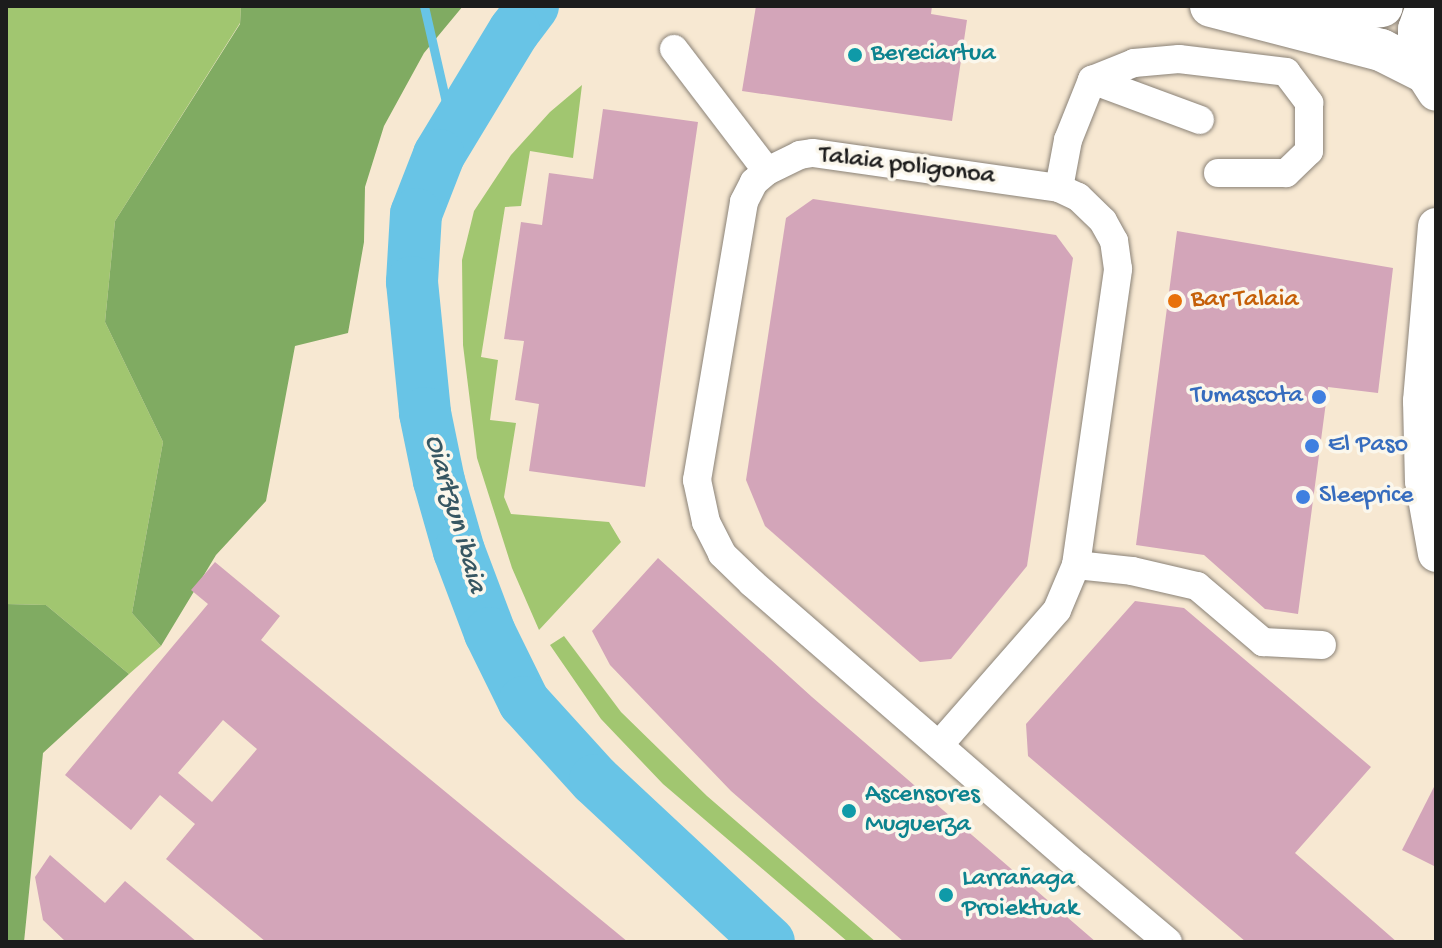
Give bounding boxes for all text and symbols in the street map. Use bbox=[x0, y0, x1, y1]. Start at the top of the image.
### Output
place label: Bereciartua bbox=[871, 39, 996, 71]
marker: Bereciartua bbox=[846, 46, 864, 64]
street label: Talaia poligonoa bbox=[817, 141, 997, 193]
place label: Bar Talaia bbox=[1191, 285, 1299, 317]
marker: Bar Talaia bbox=[1166, 292, 1184, 310]
place label: Tumascota bbox=[1191, 381, 1303, 413]
marker: Tumascota bbox=[1310, 388, 1328, 406]
place label: El Paso bbox=[1328, 430, 1408, 462]
water label: Oiartzun ibaia bbox=[415, 431, 493, 597]
marker: El Paso bbox=[1303, 437, 1321, 455]
place label: Sleeprice bbox=[1319, 481, 1414, 513]
marker: Sleeprice bbox=[1294, 488, 1312, 506]
place label: Ascensores Muguerza bbox=[865, 780, 980, 842]
marker: Ascensores Muguerza bbox=[840, 802, 858, 820]
place label: Larrañaga Proiektuak bbox=[962, 864, 1079, 926]
marker: Larrañaga Proiektuak bbox=[937, 886, 955, 904]

